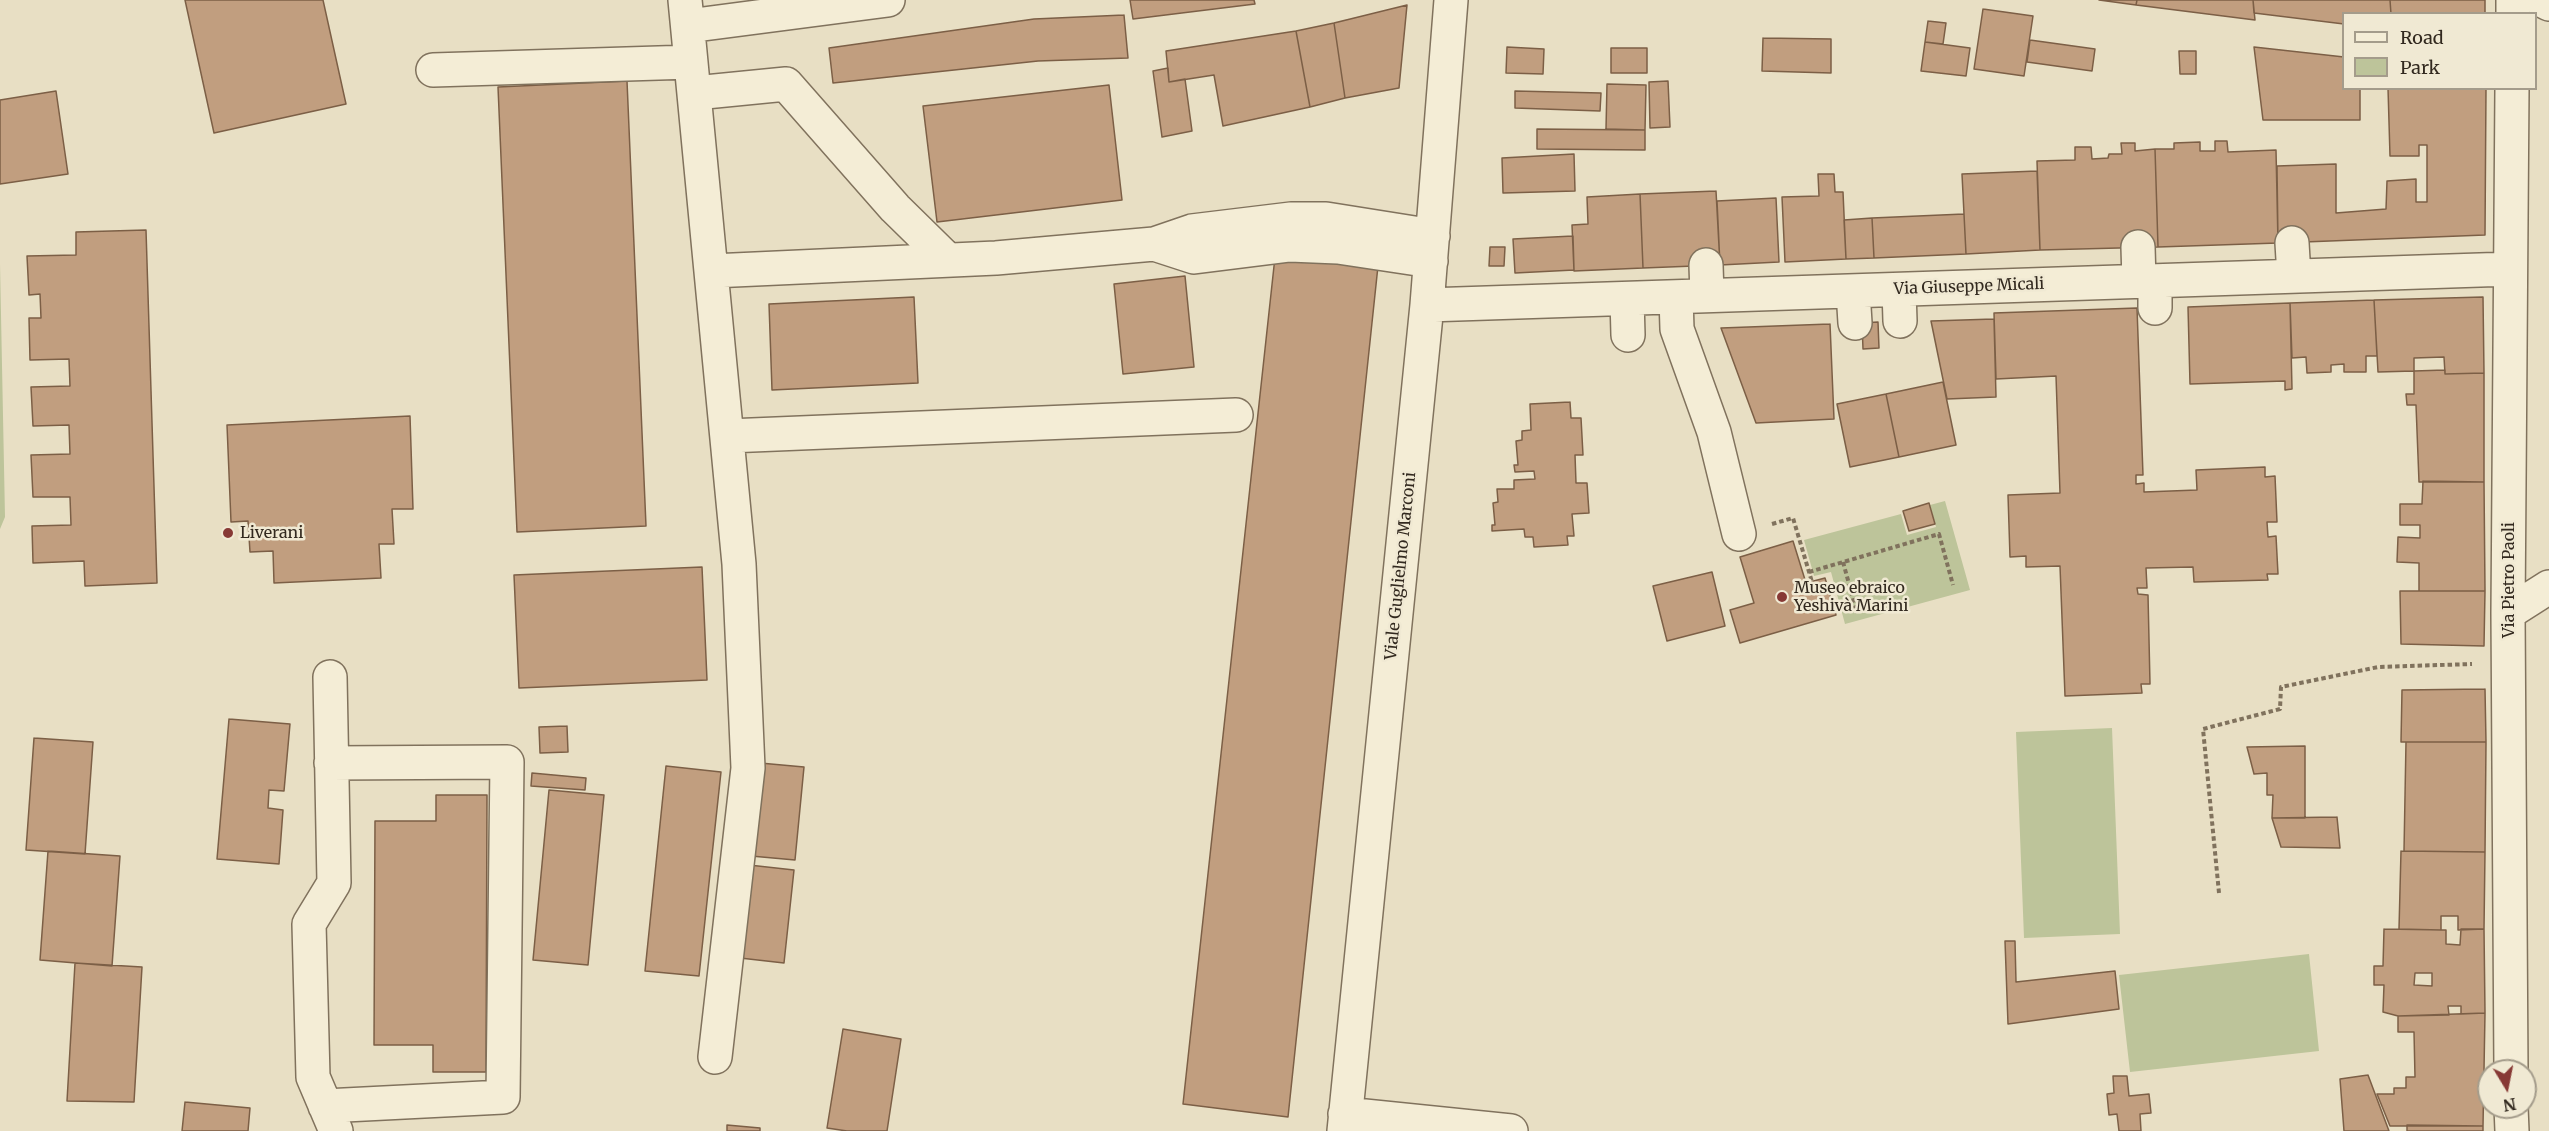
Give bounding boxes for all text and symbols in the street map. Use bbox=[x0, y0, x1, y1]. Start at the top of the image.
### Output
legend bbox=[2342, 12, 2537, 90]
text: Road bbox=[2400, 26, 2444, 49]
text: Park bbox=[2400, 56, 2440, 79]
street label: Via Giuseppe Micali bbox=[1893, 275, 2045, 299]
street label: Viale Guglielmo Marconi bbox=[1382, 471, 1420, 661]
street label: Via Pietro Paoli bbox=[2499, 522, 2519, 638]
place label: Liverani bbox=[240, 523, 303, 543]
marker: Liverani bbox=[221, 526, 235, 540]
place label: Museo ebraico Yeshivà Marini bbox=[1794, 578, 1909, 616]
marker: Museo ebraico Yeshivà Marini bbox=[1775, 590, 1789, 604]
north arrow bbox=[2477, 1059, 2537, 1119]
text: N bbox=[2502, 1094, 2518, 1116]

